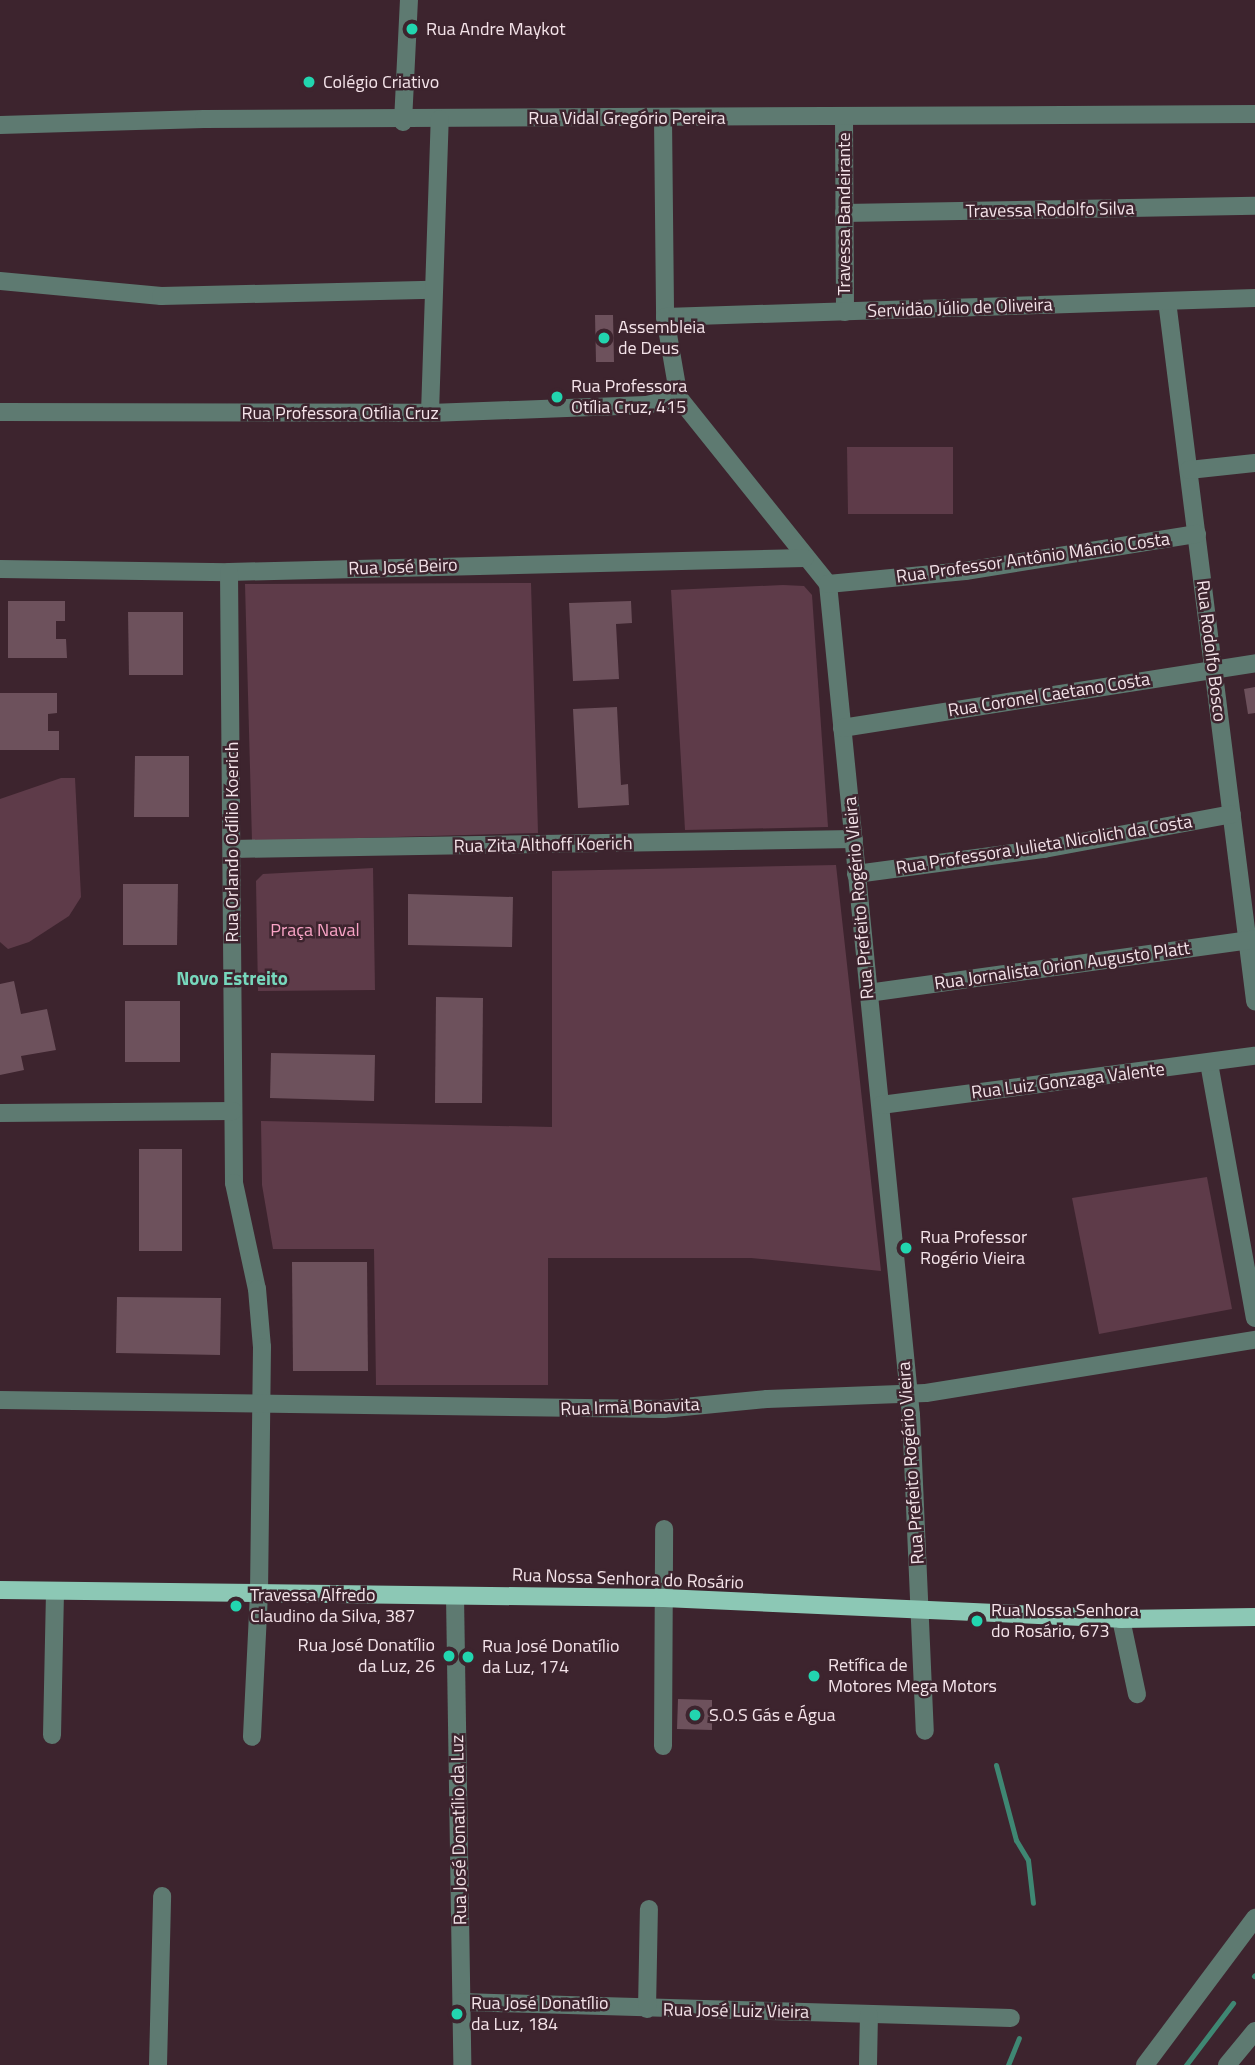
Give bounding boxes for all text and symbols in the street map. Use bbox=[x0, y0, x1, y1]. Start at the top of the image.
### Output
place label: Rua Andre Maykot bbox=[426, 18, 565, 40]
marker: Rua Andre Maykot bbox=[404, 21, 420, 37]
place label: Colégio Criativo bbox=[323, 71, 439, 93]
marker: Colégio Criativo bbox=[301, 74, 317, 90]
street label: Rua Vidal Gregório Pereira bbox=[528, 107, 726, 129]
street label: Travessa Bandeirante bbox=[833, 133, 855, 295]
street label: Travessa Rodolfo Silva bbox=[966, 198, 1134, 222]
street label: Servidão Júlio de Oliveira bbox=[867, 294, 1053, 322]
place label: Assembleia de Deus bbox=[618, 317, 705, 360]
marker: Assembleia de Deus bbox=[596, 330, 612, 346]
place label: Rua Professora Otília Cruz, 415 bbox=[571, 376, 687, 418]
marker: Rua Professora Otília Cruz, 415 bbox=[549, 389, 565, 405]
street label: Rua Professora Otília Cruz bbox=[241, 402, 439, 424]
street label: Rua Professor Antônio Mâncio Costa bbox=[895, 528, 1171, 588]
street label: Rua José Beiro bbox=[348, 554, 458, 580]
street label: Rua Rodolfo Bosco bbox=[1192, 579, 1230, 723]
street label: Rua Coronel Caetano Costa bbox=[946, 668, 1152, 722]
street label: Rua Orlando Odílio Koerich bbox=[221, 742, 243, 942]
street label: Rua Prefeito Rogério Vieira bbox=[839, 796, 879, 1000]
street label: Rua Professora Julieta Nicolich da Costa bbox=[894, 811, 1194, 879]
street label: Rua Zita Althoff Koerich bbox=[453, 833, 633, 857]
park label: Praça Naval bbox=[270, 919, 360, 941]
street label: Rua Jornalista Orion Augusto Platt bbox=[933, 937, 1191, 995]
district label: Novo Estreito bbox=[176, 967, 288, 989]
street label: Rua Luiz Gonzaga Valente bbox=[970, 1058, 1166, 1104]
place label: Rua Professor Rogério Vieira bbox=[920, 1227, 1027, 1270]
marker: Rua Professor Rogério Vieira bbox=[898, 1240, 914, 1256]
street label: Rua Prefeito Rogério Vieira bbox=[893, 1361, 929, 1565]
street label: Rua Irmã Bonavita bbox=[560, 1394, 700, 1420]
street label: Rua Nossa Senhora do Rosário bbox=[512, 1564, 744, 1594]
place label: Travessa Alfredo Claudino da Silva, 387 bbox=[250, 1585, 415, 1628]
marker: Travessa Alfredo Claudino da Silva, 387 bbox=[228, 1598, 244, 1614]
place label: Rua Nossa Senhora do Rosário, 673 bbox=[991, 1600, 1139, 1642]
marker: Rua Nossa Senhora do Rosário, 673 bbox=[969, 1613, 985, 1629]
place label: Rua José Donatílio da Luz, 26 bbox=[298, 1635, 435, 1678]
place label: Rua José Donatílio da Luz, 174 bbox=[482, 1636, 619, 1678]
marker: Rua José Donatílio da Luz, 26 bbox=[441, 1648, 457, 1664]
marker: Rua José Donatílio da Luz, 174 bbox=[460, 1649, 476, 1665]
place label: Retífica de Motores Mega Motors bbox=[828, 1655, 997, 1698]
marker: Retífica de Motores Mega Motors bbox=[806, 1668, 822, 1684]
place label: S.O.S Gás e Água bbox=[709, 1704, 836, 1726]
marker: S.O.S Gás e Água bbox=[687, 1707, 703, 1723]
street label: Rua José Donatílio da Luz bbox=[447, 1735, 471, 1925]
place label: Rua José Donatílio da Luz, 184 bbox=[471, 1993, 608, 2036]
street label: Rua José Luiz Vieira bbox=[663, 1999, 809, 2023]
marker: Rua José Donatílio da Luz, 184 bbox=[449, 2006, 465, 2022]

